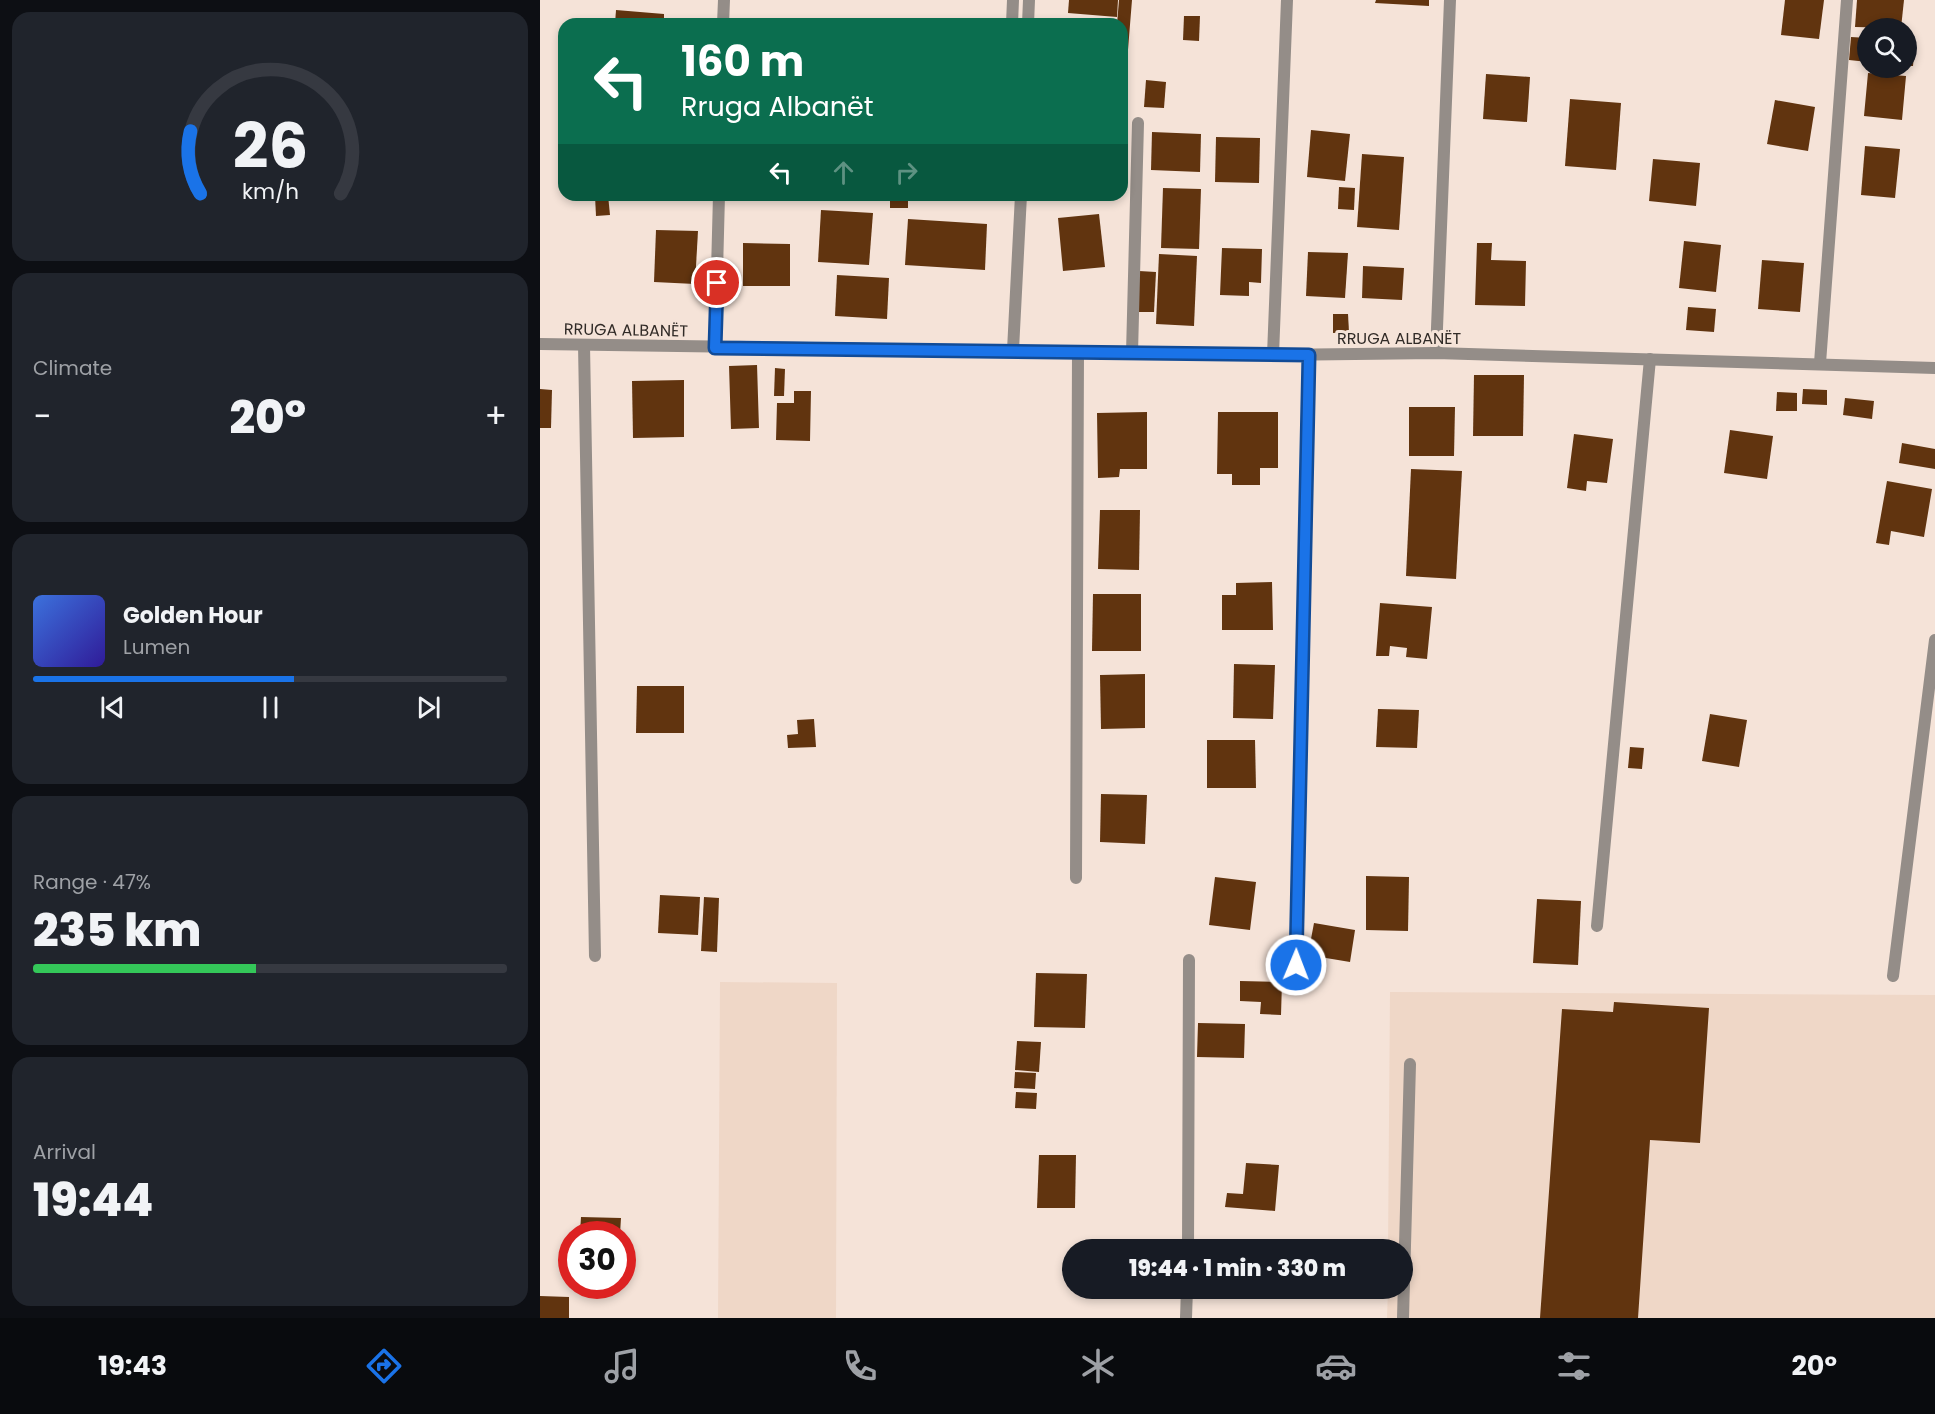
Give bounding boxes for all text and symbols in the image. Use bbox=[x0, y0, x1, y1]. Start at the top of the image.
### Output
map controls bbox=[1857, 18, 1917, 78]
button: search bbox=[1857, 18, 1917, 78]
text: 160 m bbox=[681, 32, 804, 91]
icon: left bbox=[582, 42, 660, 120]
text: Rruga Albanët bbox=[681, 88, 874, 125]
text: 26 bbox=[232, 102, 308, 190]
icon: left bbox=[764, 156, 797, 189]
icon: ahead bbox=[827, 156, 860, 189]
icon: right bbox=[890, 156, 923, 189]
text: km/h bbox=[241, 176, 299, 207]
pin bbox=[691, 257, 742, 308]
icon: arrive bbox=[700, 266, 733, 299]
street label: RRUGA ALBANËT bbox=[564, 317, 689, 343]
street label: RRUGA ALBANËT bbox=[1337, 327, 1461, 350]
text: Climate bbox=[33, 354, 112, 382]
text: 20° bbox=[229, 386, 306, 449]
text: − bbox=[33, 393, 51, 440]
text: + bbox=[484, 393, 507, 440]
text: Golden Hour bbox=[123, 600, 263, 631]
text: Lumen bbox=[123, 633, 190, 661]
icon: previous bbox=[96, 691, 129, 724]
icon: pause bbox=[254, 691, 287, 724]
icon: next bbox=[412, 691, 445, 724]
text: Range · 47% bbox=[33, 868, 151, 896]
text: 235 km bbox=[33, 899, 201, 962]
position arrow bbox=[1264, 933, 1328, 997]
text: Arrival bbox=[33, 1138, 96, 1166]
text: 19:44 bbox=[33, 1169, 153, 1232]
speed limit sign: 30 bbox=[558, 1221, 636, 1299]
text: 19:44 · 1 min · 330 m bbox=[1129, 1253, 1346, 1284]
icon: directions bbox=[363, 1345, 405, 1387]
icon: music bbox=[601, 1345, 643, 1387]
icon: phone bbox=[839, 1345, 881, 1387]
icon: climate bbox=[1077, 1345, 1119, 1387]
icon: car bbox=[1315, 1345, 1357, 1387]
icon: filters bbox=[1553, 1345, 1595, 1387]
text: 19:43 bbox=[98, 1347, 167, 1384]
text: 20° bbox=[1791, 1347, 1837, 1384]

